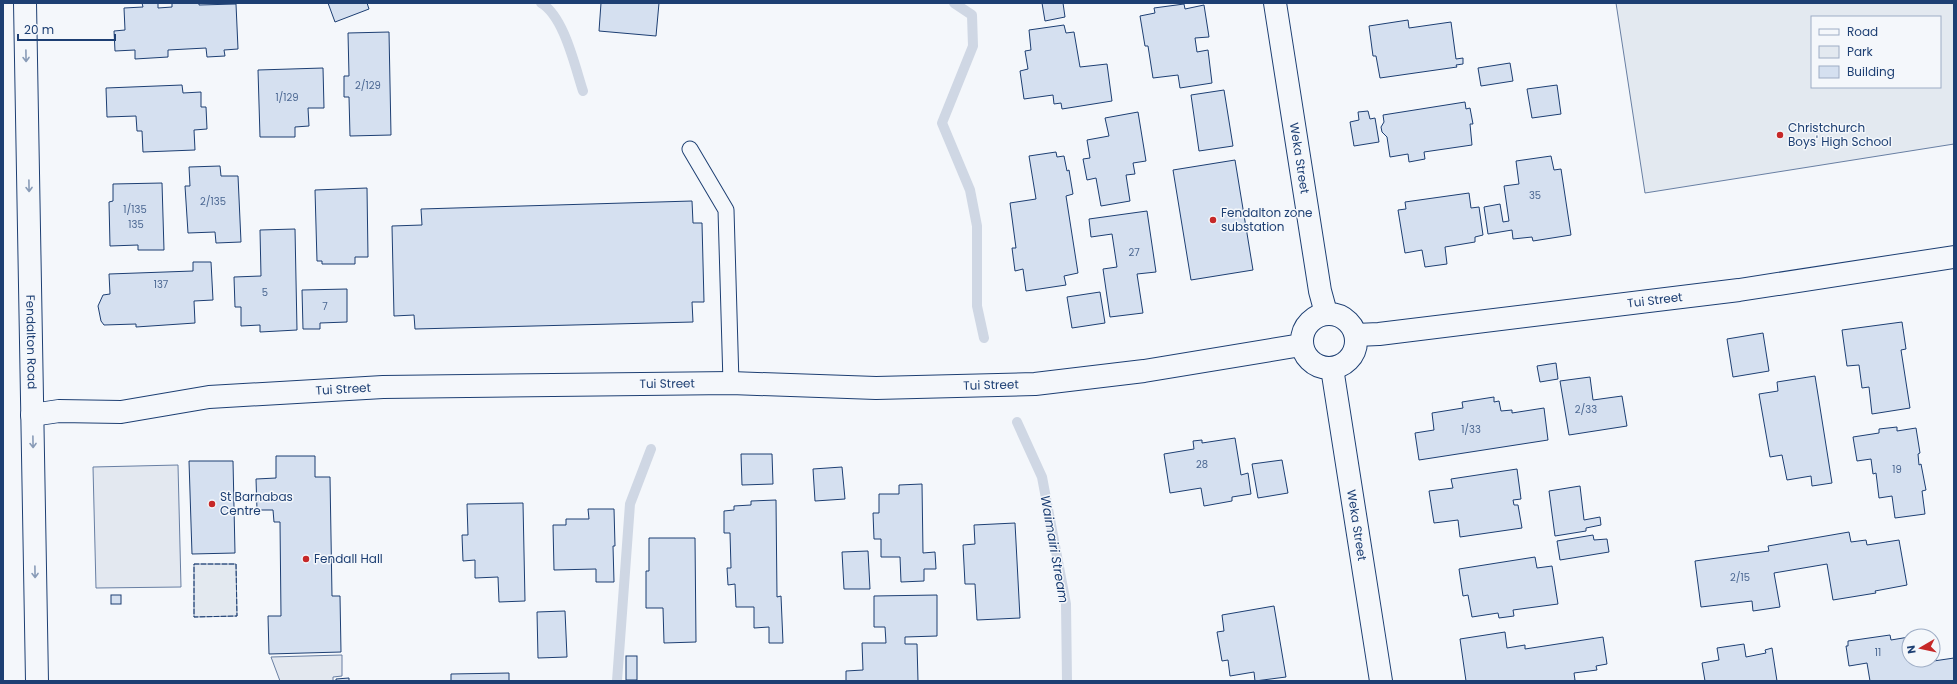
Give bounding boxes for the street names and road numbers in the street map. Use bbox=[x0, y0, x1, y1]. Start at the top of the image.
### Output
street label: Weka Street bbox=[1286, 121, 1314, 195]
street label: Tui Street bbox=[1626, 288, 1683, 312]
street label: Fendalton Road bbox=[22, 294, 41, 389]
street label: Tui Street bbox=[639, 374, 695, 392]
street label: Tui Street bbox=[963, 375, 1019, 394]
street label: Tui Street bbox=[315, 379, 371, 399]
street label: Weka Street bbox=[1343, 488, 1371, 562]

